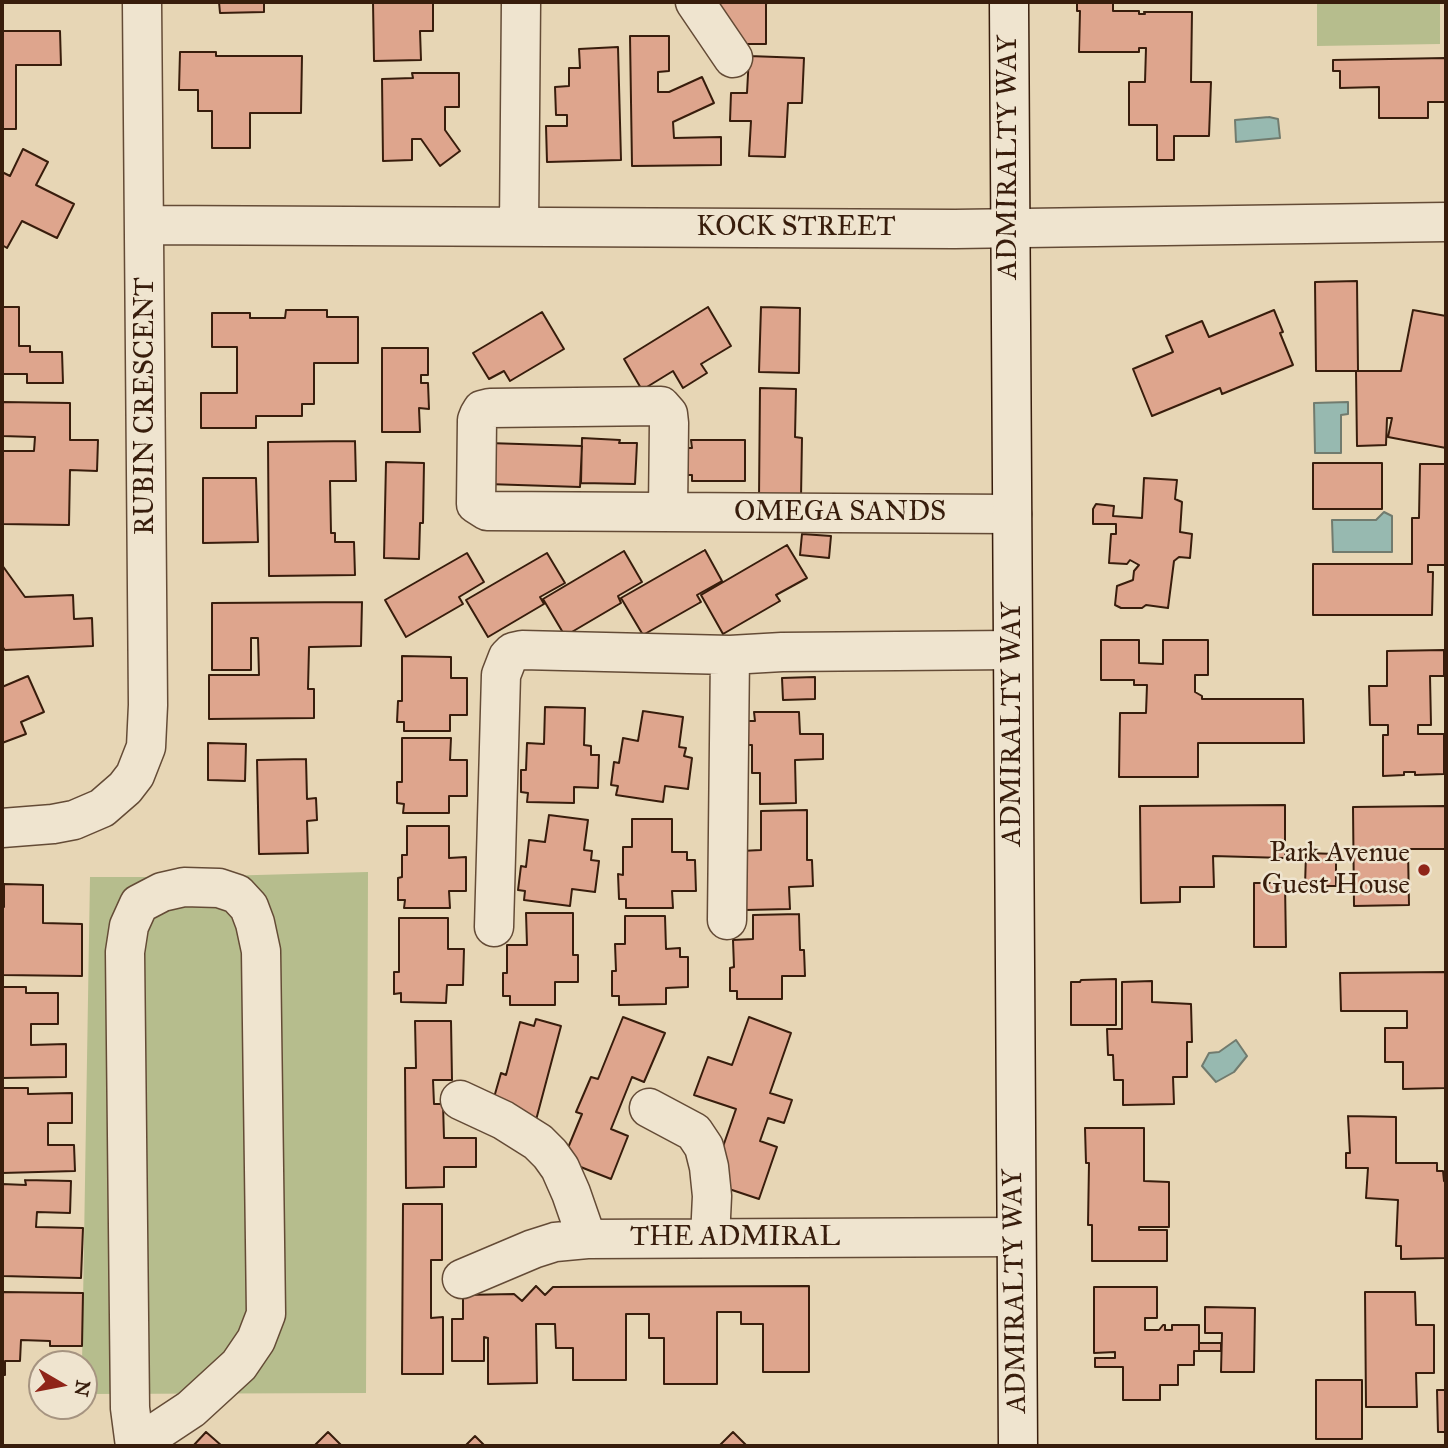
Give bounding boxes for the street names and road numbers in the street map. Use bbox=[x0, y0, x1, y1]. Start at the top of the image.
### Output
street label: ADMIRALTY WAY bbox=[992, 35, 1026, 279]
street label: KOCK STREET bbox=[696, 211, 896, 245]
street label: RUBIN CRESCENT bbox=[129, 277, 163, 535]
street label: OMEGA SANDS bbox=[734, 496, 946, 530]
street label: ADMIRALTY WAY bbox=[996, 602, 1030, 846]
street label: ADMIRALTY WAY bbox=[997, 1169, 1035, 1413]
street label: THE ADMIRAL bbox=[630, 1221, 840, 1255]

